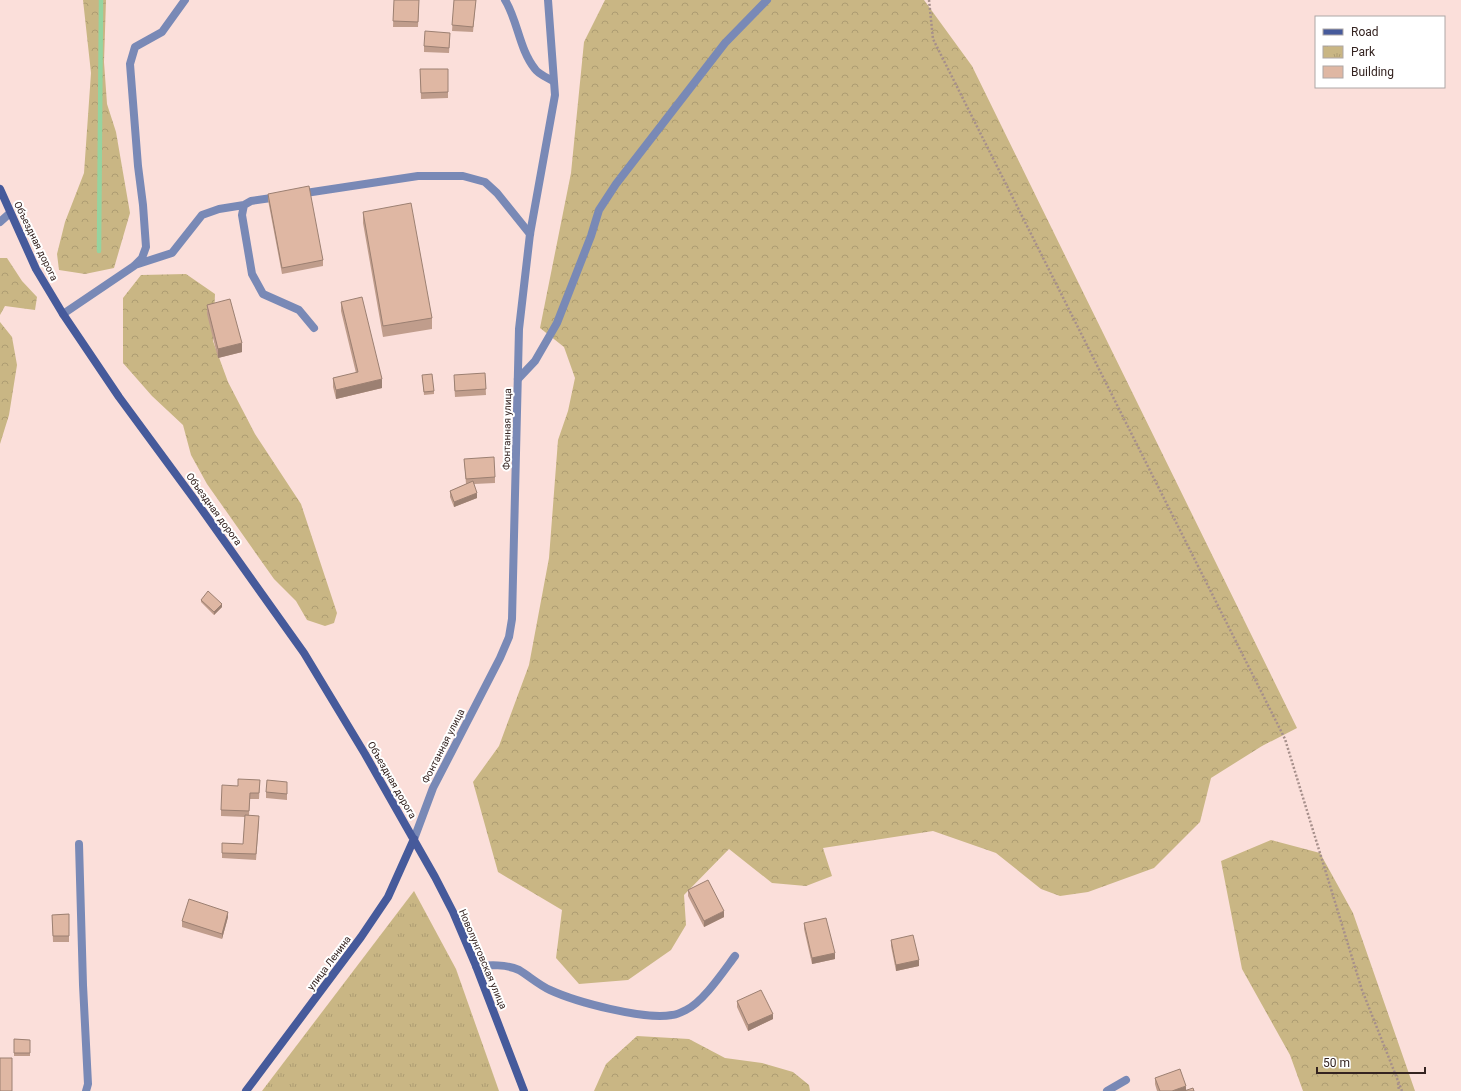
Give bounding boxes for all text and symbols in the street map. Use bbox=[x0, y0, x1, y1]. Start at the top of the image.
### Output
legend bbox=[1315, 16, 1445, 88]
text: Road bbox=[1351, 25, 1379, 39]
text: Park bbox=[1351, 45, 1376, 59]
text: Building bbox=[1351, 65, 1394, 79]
street label: Объездная дорога bbox=[12, 200, 60, 282]
street label: Фонтанная улица bbox=[500, 388, 513, 470]
street label: Объездная дорога bbox=[184, 471, 244, 547]
street label: Фонтанная улица bbox=[419, 707, 466, 785]
street label: Объездная дорога bbox=[366, 740, 418, 820]
street label: Новолунговская улица bbox=[457, 907, 509, 1011]
street label: улица Ленина bbox=[305, 934, 353, 992]
scale bar bbox=[1317, 1049, 1425, 1075]
text: 50 m bbox=[1323, 1056, 1350, 1070]

